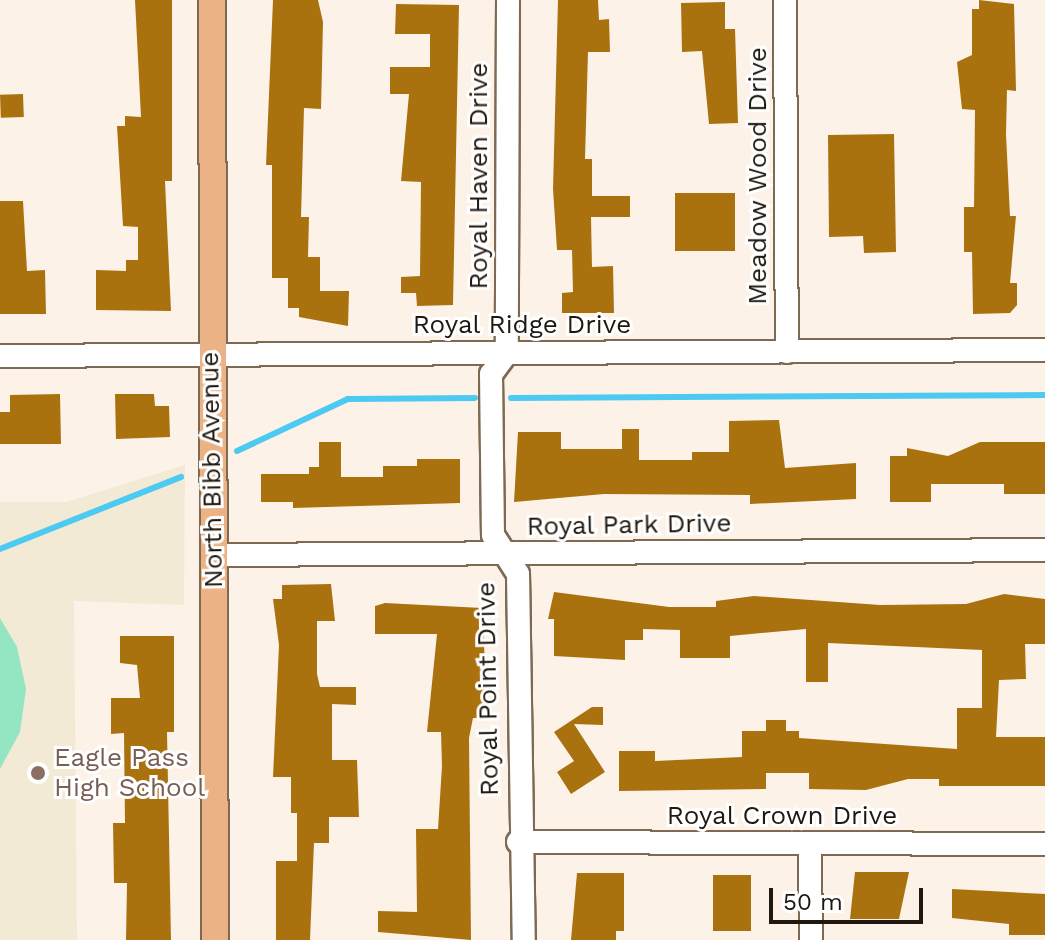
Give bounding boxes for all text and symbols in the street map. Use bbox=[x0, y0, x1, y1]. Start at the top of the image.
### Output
street label: Meadow Wood Drive bbox=[742, 47, 774, 305]
street label: Royal Haven Drive bbox=[463, 62, 495, 290]
street label: Royal Ridge Drive bbox=[412, 309, 632, 341]
street label: North Bibb Avenue bbox=[194, 351, 230, 589]
street label: Royal Park Drive bbox=[526, 508, 732, 542]
street label: Royal Point Drive bbox=[471, 581, 505, 797]
place label: Eagle Pass High School bbox=[54, 742, 205, 804]
marker: Eagle Pass High School bbox=[29, 764, 47, 782]
street label: Royal Crown Drive bbox=[666, 800, 898, 832]
scale bar bbox=[773, 872, 927, 922]
text: 50 m bbox=[783, 888, 843, 916]

